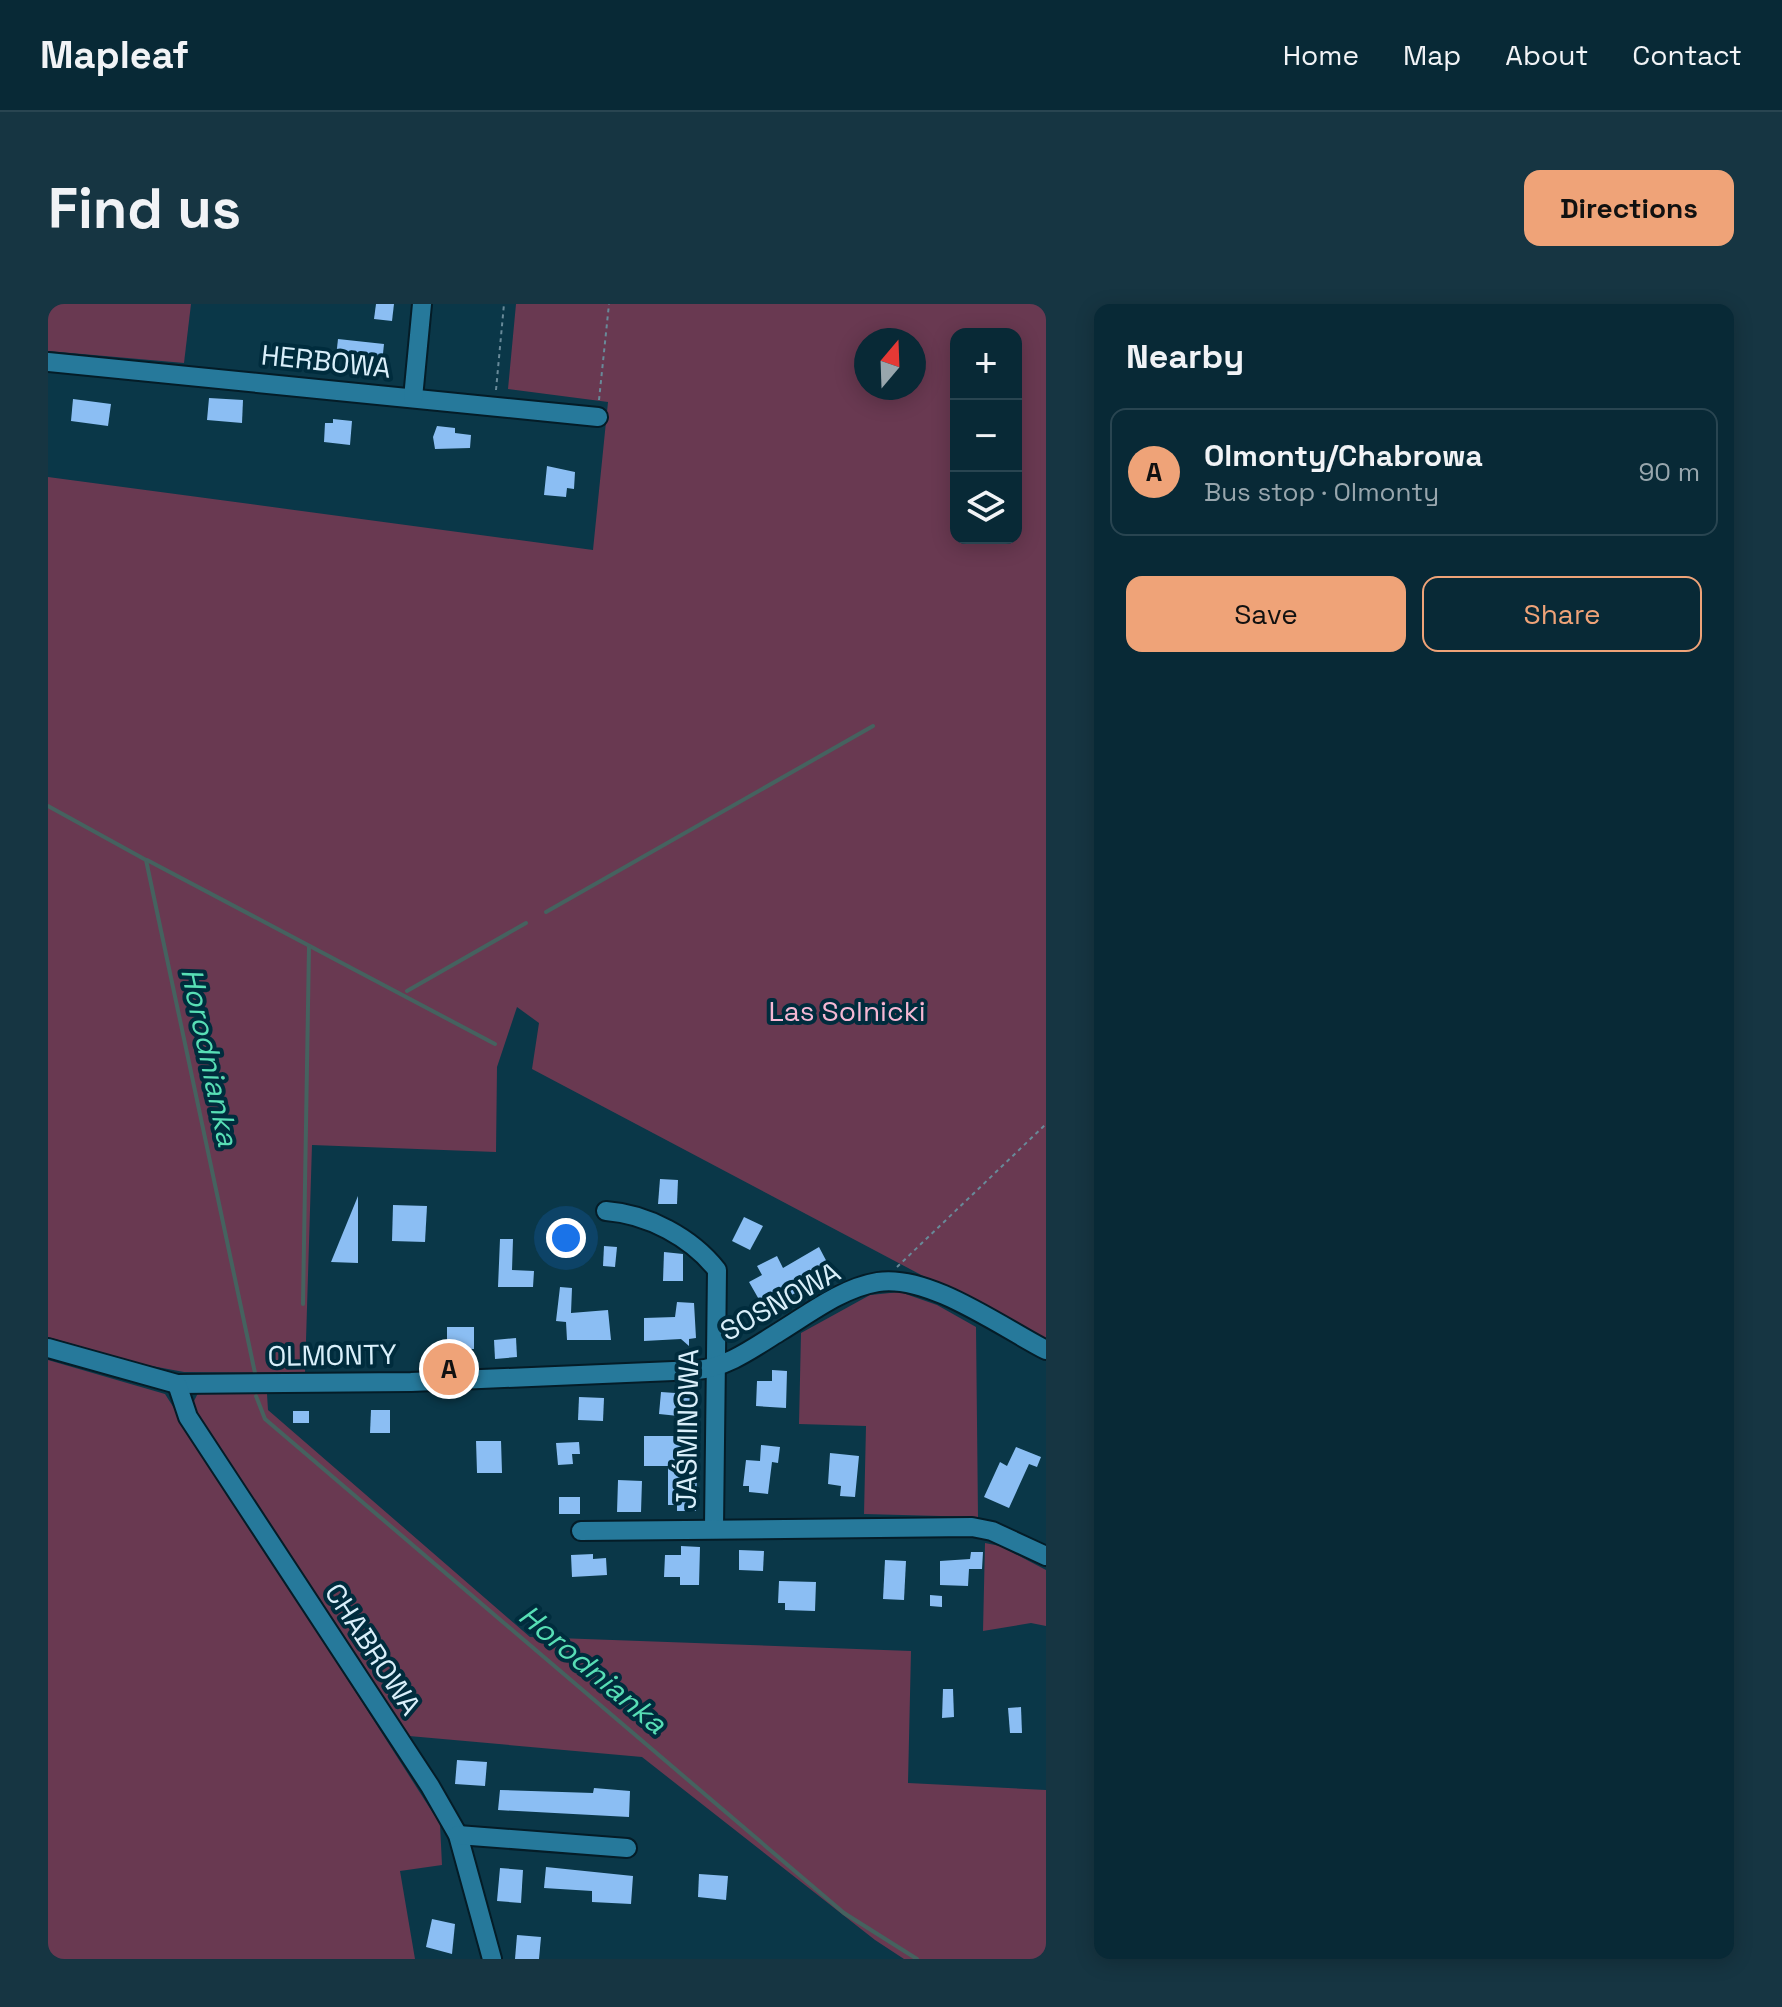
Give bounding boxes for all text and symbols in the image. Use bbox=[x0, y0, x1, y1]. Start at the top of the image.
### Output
text: Mapleaf bbox=[40, 31, 189, 79]
text: Home bbox=[1283, 37, 1359, 73]
text: Map bbox=[1403, 37, 1461, 73]
text: About bbox=[1505, 37, 1588, 73]
text: Contact bbox=[1632, 37, 1742, 73]
button: Directions bbox=[1524, 170, 1734, 246]
text: Find us bbox=[48, 173, 241, 244]
north arrow bbox=[854, 328, 926, 400]
map controls bbox=[950, 328, 1022, 544]
button: + bbox=[950, 328, 1022, 400]
text: Nearby bbox=[1126, 335, 1244, 378]
street label: HERBOWA bbox=[259, 336, 393, 386]
button: − bbox=[950, 400, 1022, 472]
text: Olmonty/Chabrowa bbox=[1204, 436, 1483, 475]
text: A bbox=[1146, 455, 1162, 489]
text: 90 m bbox=[1638, 455, 1700, 489]
button: layers bbox=[950, 472, 1022, 544]
text: Bus stop · Olmonty bbox=[1204, 475, 1439, 509]
button: Save bbox=[1126, 576, 1406, 652]
button: Share bbox=[1422, 576, 1702, 652]
water label: Horodnianka bbox=[172, 964, 248, 1150]
park label: Las Solnicki bbox=[768, 993, 926, 1029]
your location bbox=[546, 1218, 586, 1258]
street label: SOSNOWA bbox=[714, 1253, 846, 1349]
street label: OLMONTY bbox=[267, 1336, 397, 1374]
pin: A bbox=[423, 1339, 475, 1399]
street label: JAŚMINOWA bbox=[668, 1349, 706, 1509]
street label: CHABROWA bbox=[317, 1576, 429, 1722]
water label: Horodnianka bbox=[511, 1596, 676, 1743]

